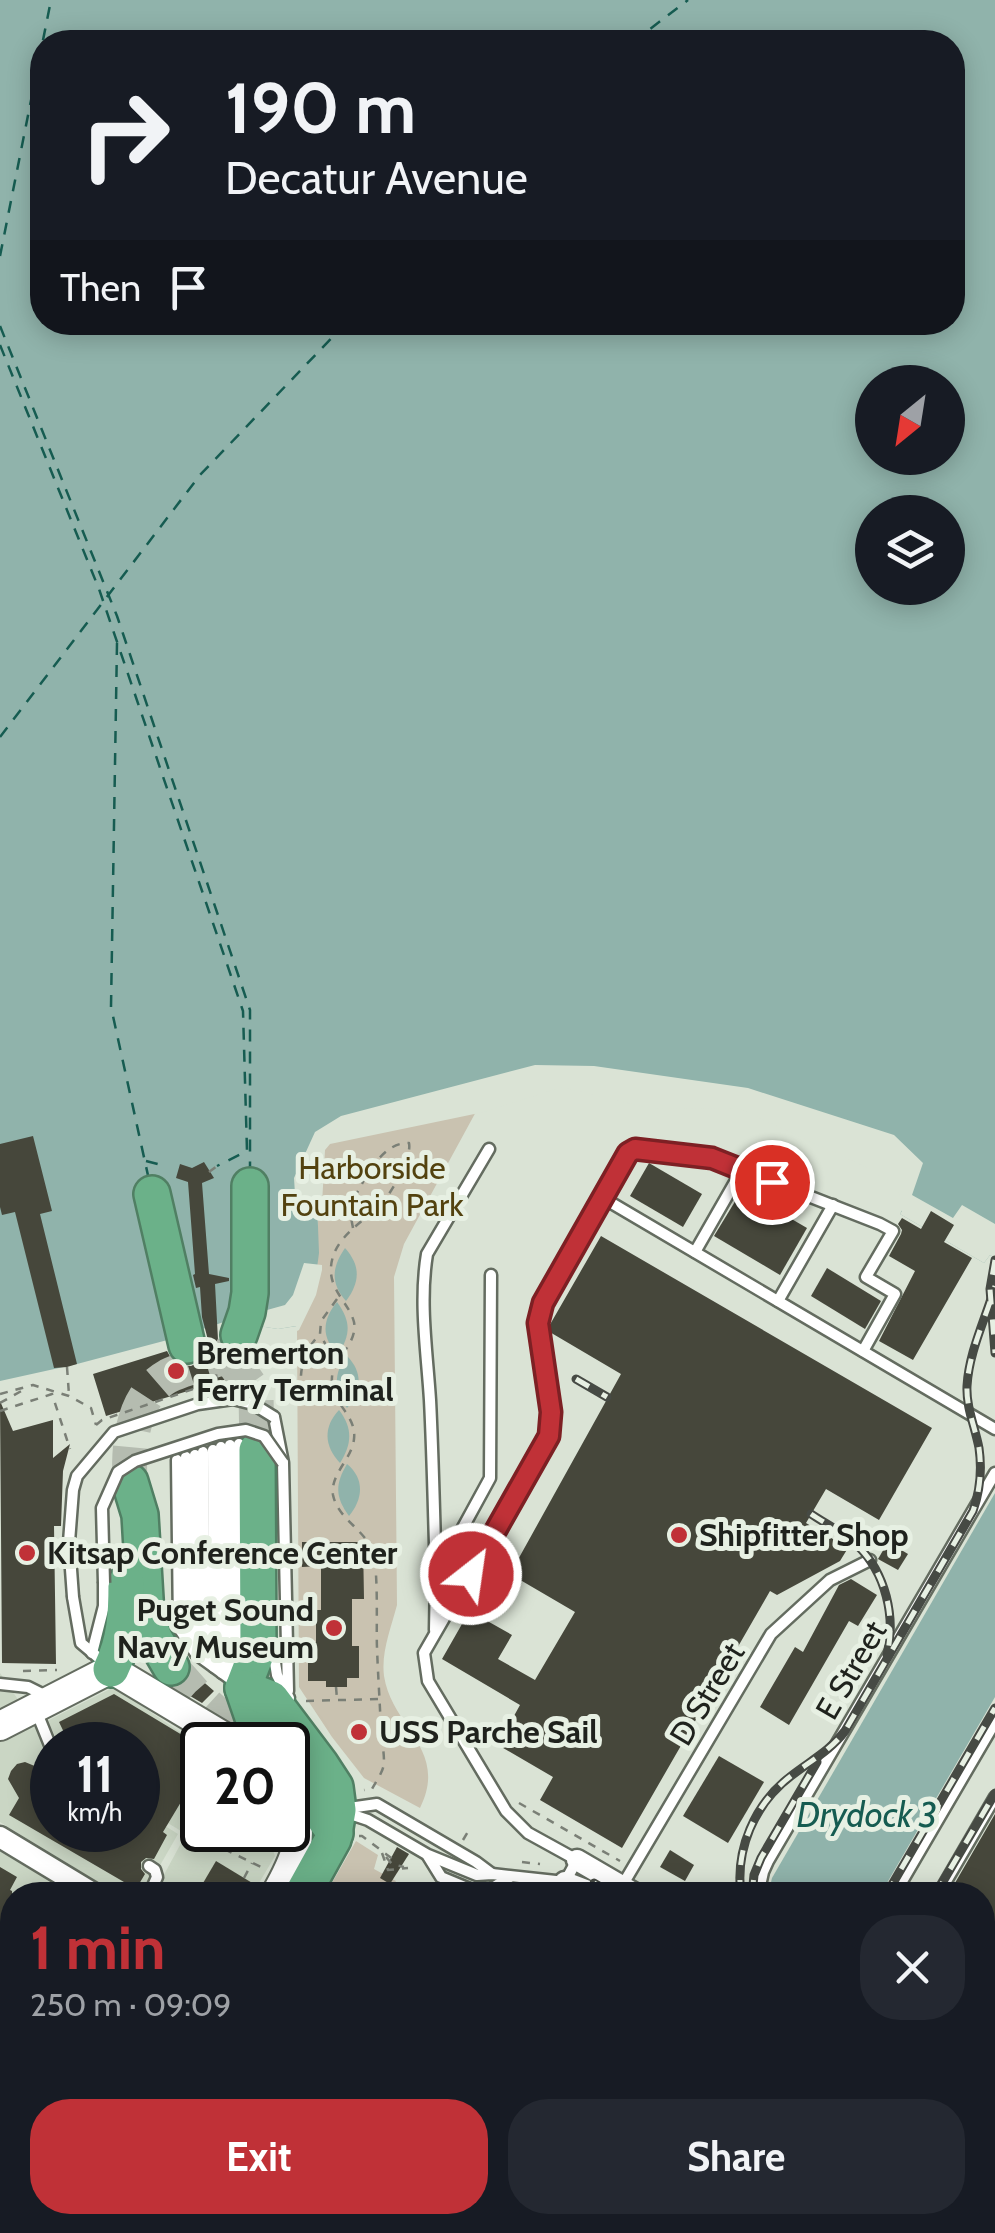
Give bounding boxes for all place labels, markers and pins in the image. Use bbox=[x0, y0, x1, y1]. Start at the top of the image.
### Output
pin bbox=[730, 1140, 815, 1225]
place label: Bremerton Ferry Terminal bbox=[196, 1333, 394, 1409]
marker: Bremerton Ferry Terminal bbox=[165, 1360, 187, 1382]
place label: Shipfitter Shop bbox=[699, 1515, 909, 1554]
marker: Shipfitter Shop bbox=[668, 1524, 690, 1546]
place label: Kitsap Conference Center bbox=[47, 1533, 398, 1572]
marker: Kitsap Conference Center bbox=[16, 1542, 38, 1564]
place label: Puget Sound Navy Museum bbox=[117, 1590, 314, 1666]
marker: Puget Sound Navy Museum bbox=[323, 1617, 345, 1639]
place label: USS Parche Sail bbox=[379, 1712, 598, 1751]
marker: USS Parche Sail bbox=[348, 1721, 370, 1743]

